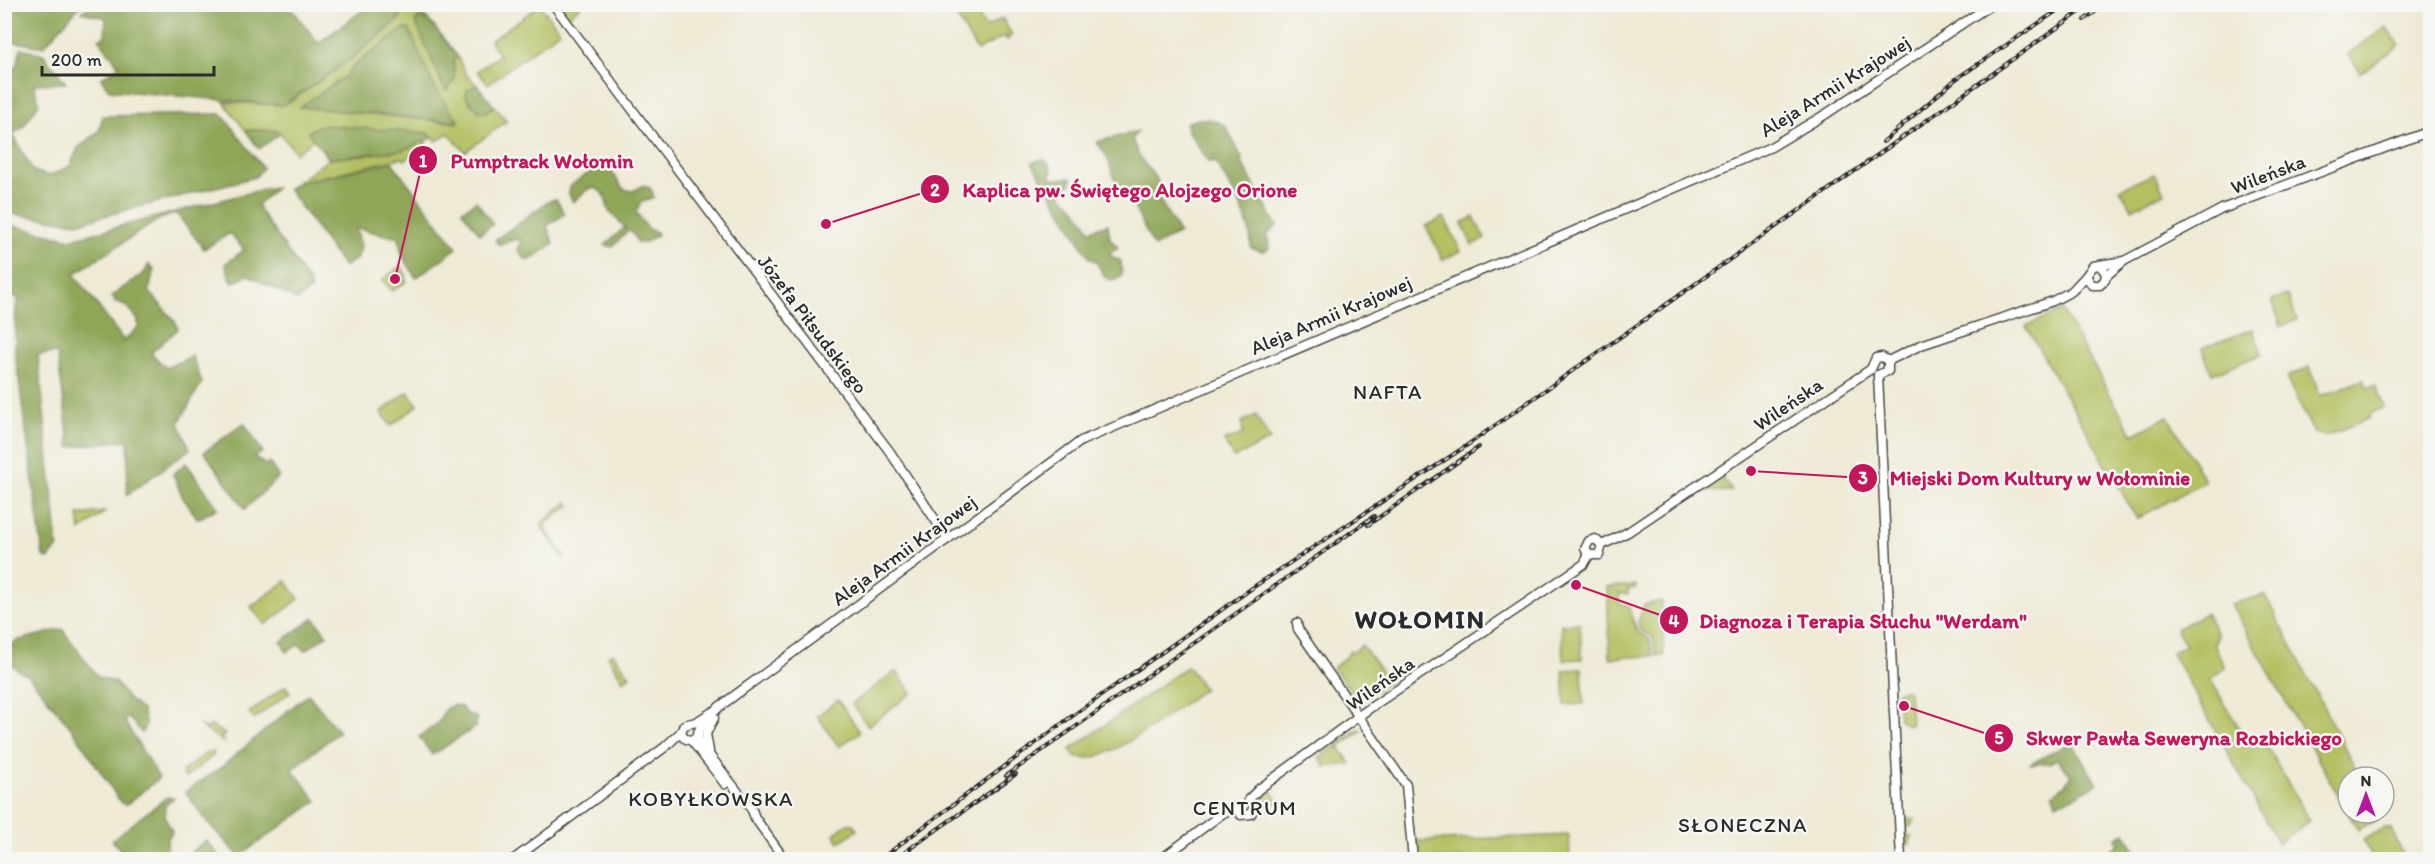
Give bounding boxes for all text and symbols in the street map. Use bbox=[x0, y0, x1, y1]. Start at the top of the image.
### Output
street label: Aleja Armii Krajowej bbox=[1755, 30, 1915, 142]
scale bar bbox=[42, 39, 214, 77]
text: 200 m bbox=[51, 49, 102, 71]
callout: Pumptrack Wołomin bbox=[408, 141, 645, 180]
text: Pumptrack Wołomin bbox=[451, 148, 634, 174]
street label: Wileńska bbox=[2227, 149, 2309, 199]
text: 1 bbox=[419, 150, 428, 172]
callout: Kaplica pw. Świętego Alojzego Orione bbox=[920, 170, 1310, 209]
text: Kaplica pw. Świętego Alojzego Orione bbox=[963, 177, 1297, 203]
text: 2 bbox=[930, 179, 940, 201]
street label: Józefa Piłsudskiego bbox=[753, 250, 873, 398]
street label: Aleja Armii Krajowej bbox=[1247, 270, 1415, 360]
street label: Wileńska bbox=[1749, 372, 1828, 436]
district label: NAFTA bbox=[1353, 379, 1423, 404]
callout: Miejski Dom Kultury w Wołominie bbox=[1848, 459, 2202, 498]
text: Miejski Dom Kultury w Wołominie bbox=[1890, 465, 2190, 491]
text: 3 bbox=[1858, 467, 1868, 489]
street label: Aleja Armii Krajowej bbox=[827, 489, 981, 611]
callout: Diagnoza i Terapia Słuchu "Werdam" bbox=[1659, 601, 2037, 640]
district label: WOŁOMIN bbox=[1354, 603, 1486, 635]
text: Diagnoza i Terapia Słuchu "Werdam" bbox=[1699, 608, 2027, 634]
text: 4 bbox=[1669, 610, 1680, 632]
street label: Wileńska bbox=[1341, 650, 1419, 715]
callout: Skwer Pawła Seweryna Rozbickiego bbox=[1984, 718, 2354, 757]
text: Skwer Pawła Seweryna Rozbickiego bbox=[2026, 725, 2342, 751]
text: 5 bbox=[1994, 727, 2004, 749]
north arrow bbox=[2336, 765, 2396, 825]
text: N bbox=[2361, 771, 2371, 790]
district label: KOBYŁKOWSKA bbox=[628, 786, 794, 811]
district label: CENTRUM bbox=[1193, 795, 1297, 820]
district label: SŁONECZNA bbox=[1678, 812, 1808, 837]

